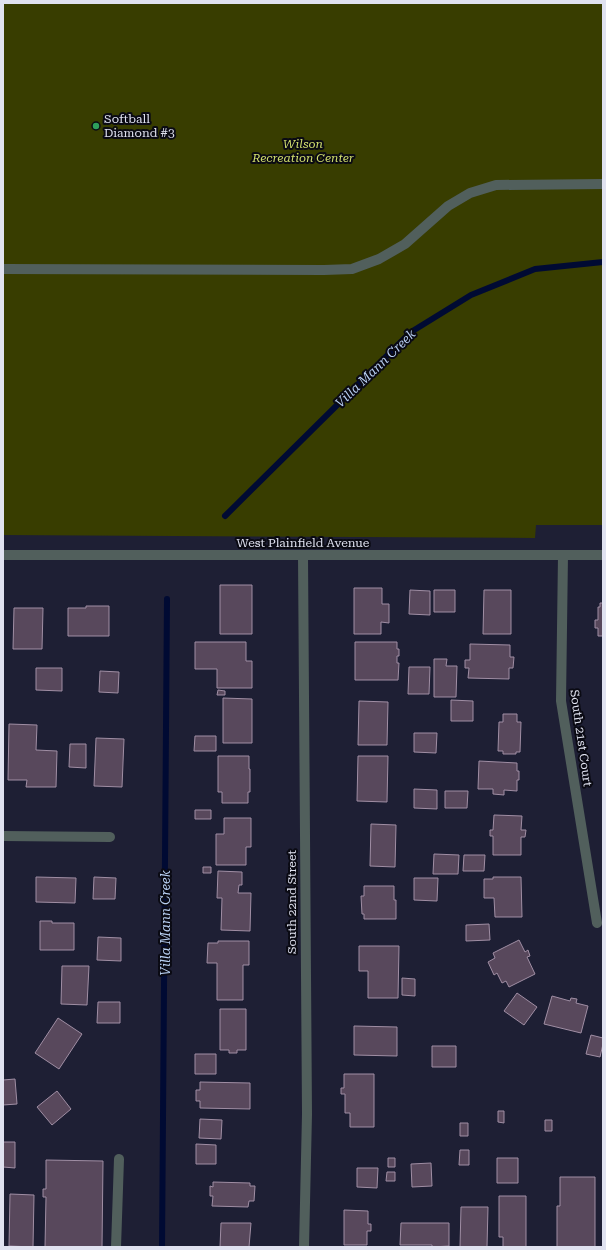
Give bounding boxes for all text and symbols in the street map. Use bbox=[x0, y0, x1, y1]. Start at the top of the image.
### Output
place label: Softball Diamond #3 bbox=[104, 112, 175, 140]
marker: Softball Diamond #3 bbox=[91, 121, 101, 131]
park label: Wilson Recreation Center bbox=[251, 137, 354, 165]
water label: Villa Mann Creek bbox=[332, 326, 419, 410]
street label: West Plainfield Avenue bbox=[237, 536, 370, 550]
street label: South 21st Court bbox=[567, 689, 595, 788]
street label: South 22nd Street bbox=[285, 849, 299, 954]
water label: Villa Mann Creek bbox=[158, 869, 173, 976]

